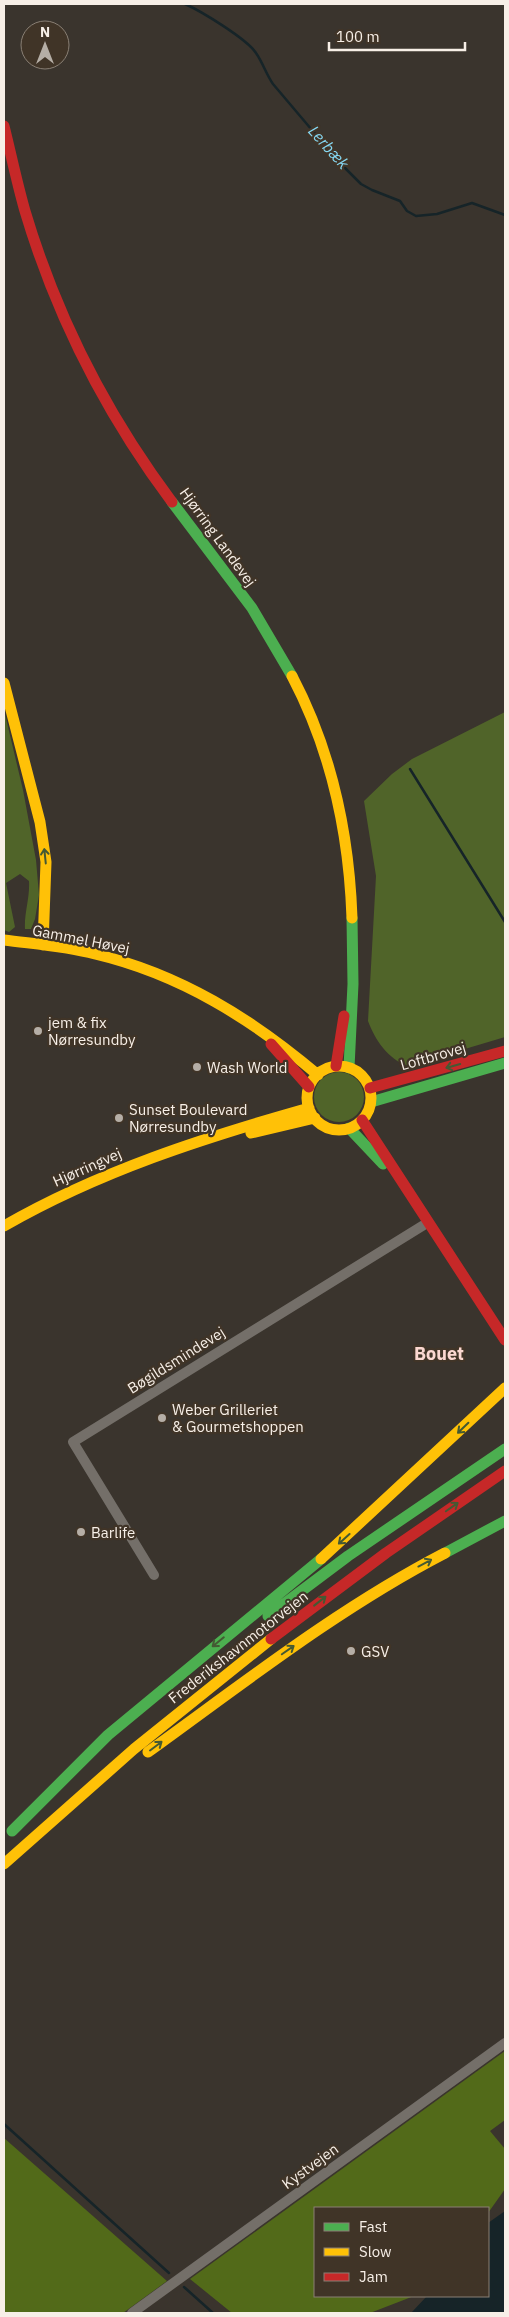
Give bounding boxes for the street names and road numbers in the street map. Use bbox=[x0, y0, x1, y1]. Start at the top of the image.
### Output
street label: Hjørring Landevej bbox=[176, 484, 260, 590]
street label: Gammel Høvej bbox=[31, 920, 131, 958]
street label: Loftbrovej bbox=[398, 1038, 468, 1074]
street label: Hjørringvej bbox=[50, 1143, 124, 1191]
street label: Bøgildsmindevej bbox=[124, 1322, 228, 1398]
street label: Frederikshavnmotorvejen bbox=[164, 1587, 312, 1707]
street label: Kystvejen bbox=[278, 2139, 342, 2193]

